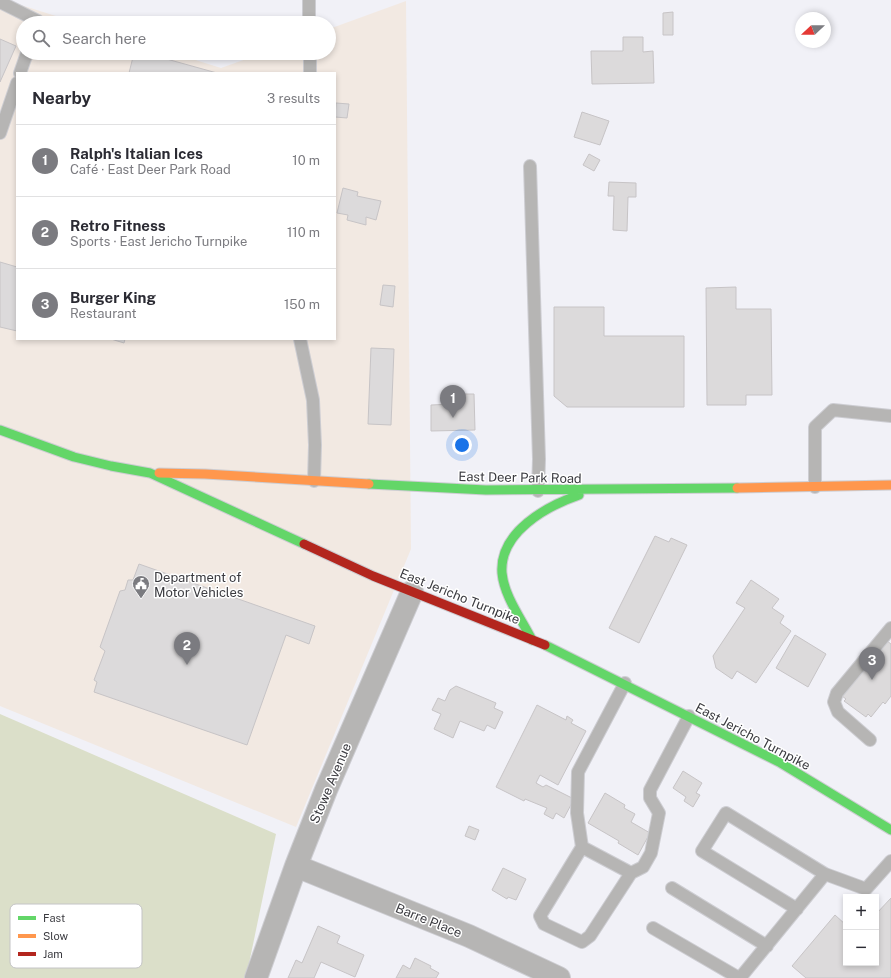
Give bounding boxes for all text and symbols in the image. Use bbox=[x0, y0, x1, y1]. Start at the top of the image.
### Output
north arrow bbox=[795, 12, 831, 48]
search box bbox=[16, 16, 336, 60]
icon: search bbox=[30, 27, 52, 49]
text: Search here bbox=[62, 30, 146, 47]
text: Nearby bbox=[32, 88, 91, 108]
text: 3 results bbox=[267, 91, 320, 106]
text: Ralph's Italian Ices bbox=[70, 145, 203, 162]
text: 1 bbox=[42, 153, 48, 168]
text: 10 m bbox=[292, 153, 320, 168]
text: Café · East Deer Park Road bbox=[70, 162, 231, 177]
text: Retro Fitness bbox=[70, 217, 166, 234]
text: 2 bbox=[41, 225, 49, 240]
text: 110 m bbox=[287, 225, 320, 240]
text: Sports · East Jericho Turnpike bbox=[70, 234, 247, 249]
text: Burger King bbox=[70, 289, 156, 306]
text: 3 bbox=[41, 297, 49, 312]
text: 150 m bbox=[284, 297, 320, 312]
text: Restaurant bbox=[70, 306, 136, 321]
pin: 1 bbox=[440, 385, 466, 418]
your location bbox=[452, 435, 472, 455]
street label: East Deer Park Road bbox=[458, 469, 582, 486]
street label: East Jericho Turnpike bbox=[398, 566, 522, 627]
place label: Department of Motor Vehicles bbox=[154, 570, 243, 600]
public building icon: Department of Motor Vehicles bbox=[131, 574, 151, 599]
pin: 2 bbox=[174, 632, 200, 665]
pin: 3 bbox=[859, 647, 885, 680]
street label: East Jericho Turnpike bbox=[693, 700, 813, 773]
street label: Stowe Avenue bbox=[307, 741, 354, 826]
map controls bbox=[843, 894, 879, 966]
button: + bbox=[843, 894, 879, 930]
street label: Barre Place bbox=[393, 900, 464, 941]
legend bbox=[10, 904, 142, 968]
text: Fast bbox=[43, 912, 65, 924]
text: Slow bbox=[43, 930, 69, 942]
button: − bbox=[843, 930, 879, 966]
text: Jam bbox=[43, 948, 63, 960]

